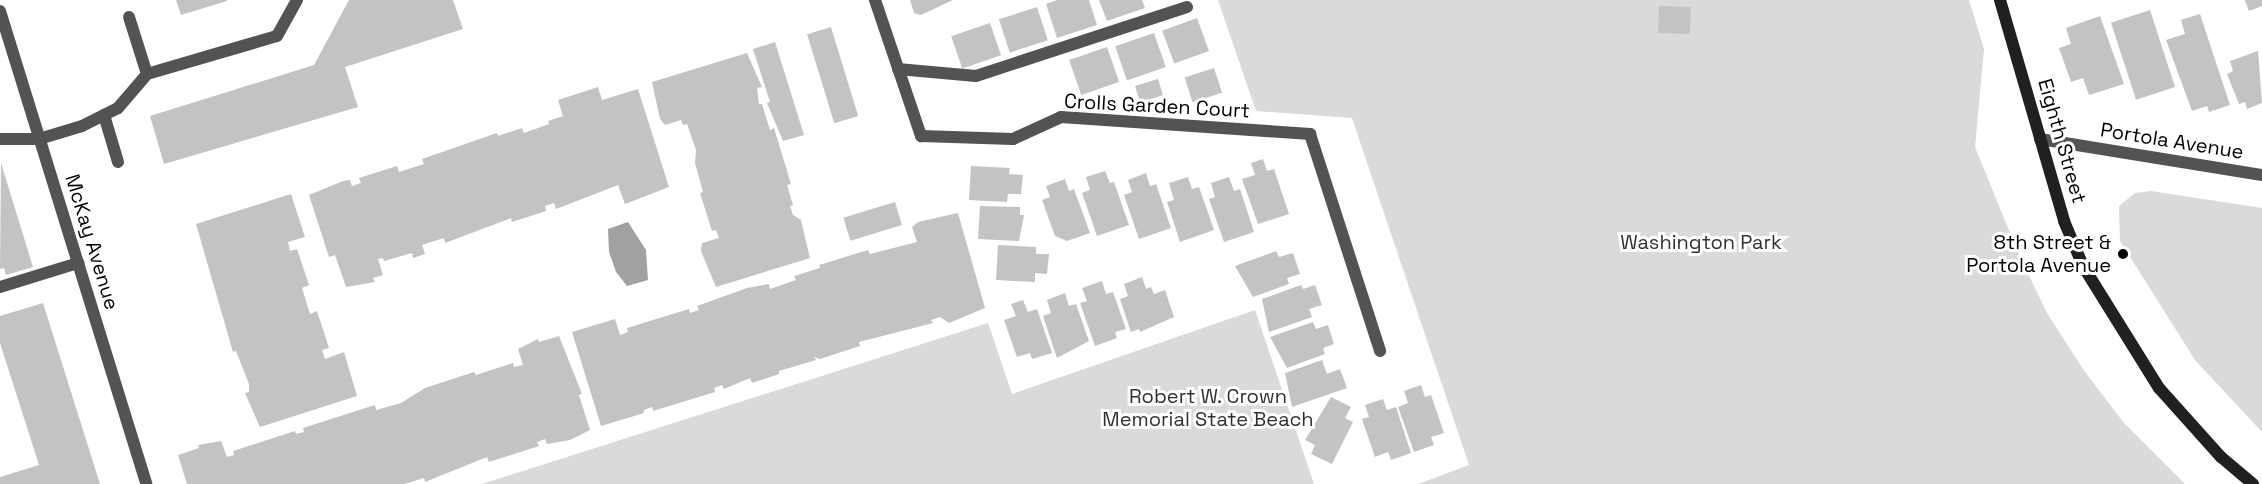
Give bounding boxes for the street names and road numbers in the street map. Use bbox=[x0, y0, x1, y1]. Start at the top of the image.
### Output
street label: Eighth Street bbox=[2033, 76, 2091, 206]
street label: Crolls Garden Court bbox=[1063, 89, 1251, 123]
street label: Portola Avenue bbox=[2099, 118, 2245, 164]
street label: McKay Avenue bbox=[60, 171, 124, 313]

